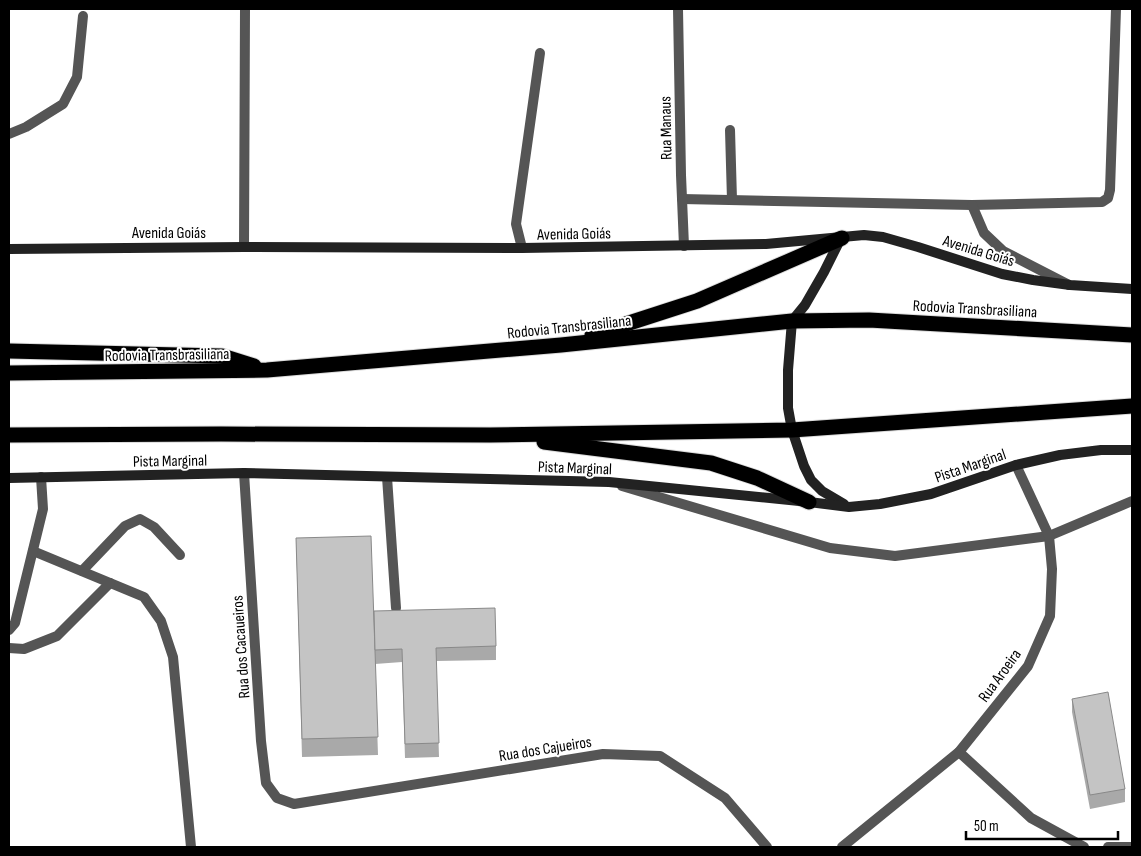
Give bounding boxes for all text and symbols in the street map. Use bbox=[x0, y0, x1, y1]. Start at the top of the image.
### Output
street label: Rua Manaus bbox=[656, 96, 677, 160]
street label: Avenida Goiás bbox=[131, 224, 206, 243]
street label: Avenida Goiás bbox=[536, 224, 611, 245]
street label: Avenida Goiás bbox=[939, 231, 1017, 271]
street label: Rodovia Transbrasiliana bbox=[912, 297, 1038, 322]
street label: Rodovia Transbrasiliana bbox=[506, 312, 632, 343]
street label: Rodovia Transbrasiliana bbox=[105, 345, 229, 366]
street label: Pista Marginal bbox=[932, 445, 1009, 487]
street label: Pista Marginal bbox=[133, 451, 207, 472]
street label: Pista Marginal bbox=[538, 458, 612, 479]
street label: Rua dos Cacaueiros bbox=[228, 595, 255, 699]
street label: Rua Aroeira bbox=[975, 646, 1026, 706]
street label: Rua dos Cajueiros bbox=[497, 733, 593, 766]
scale bar bbox=[966, 808, 1118, 840]
text: 50 m bbox=[974, 817, 999, 836]

